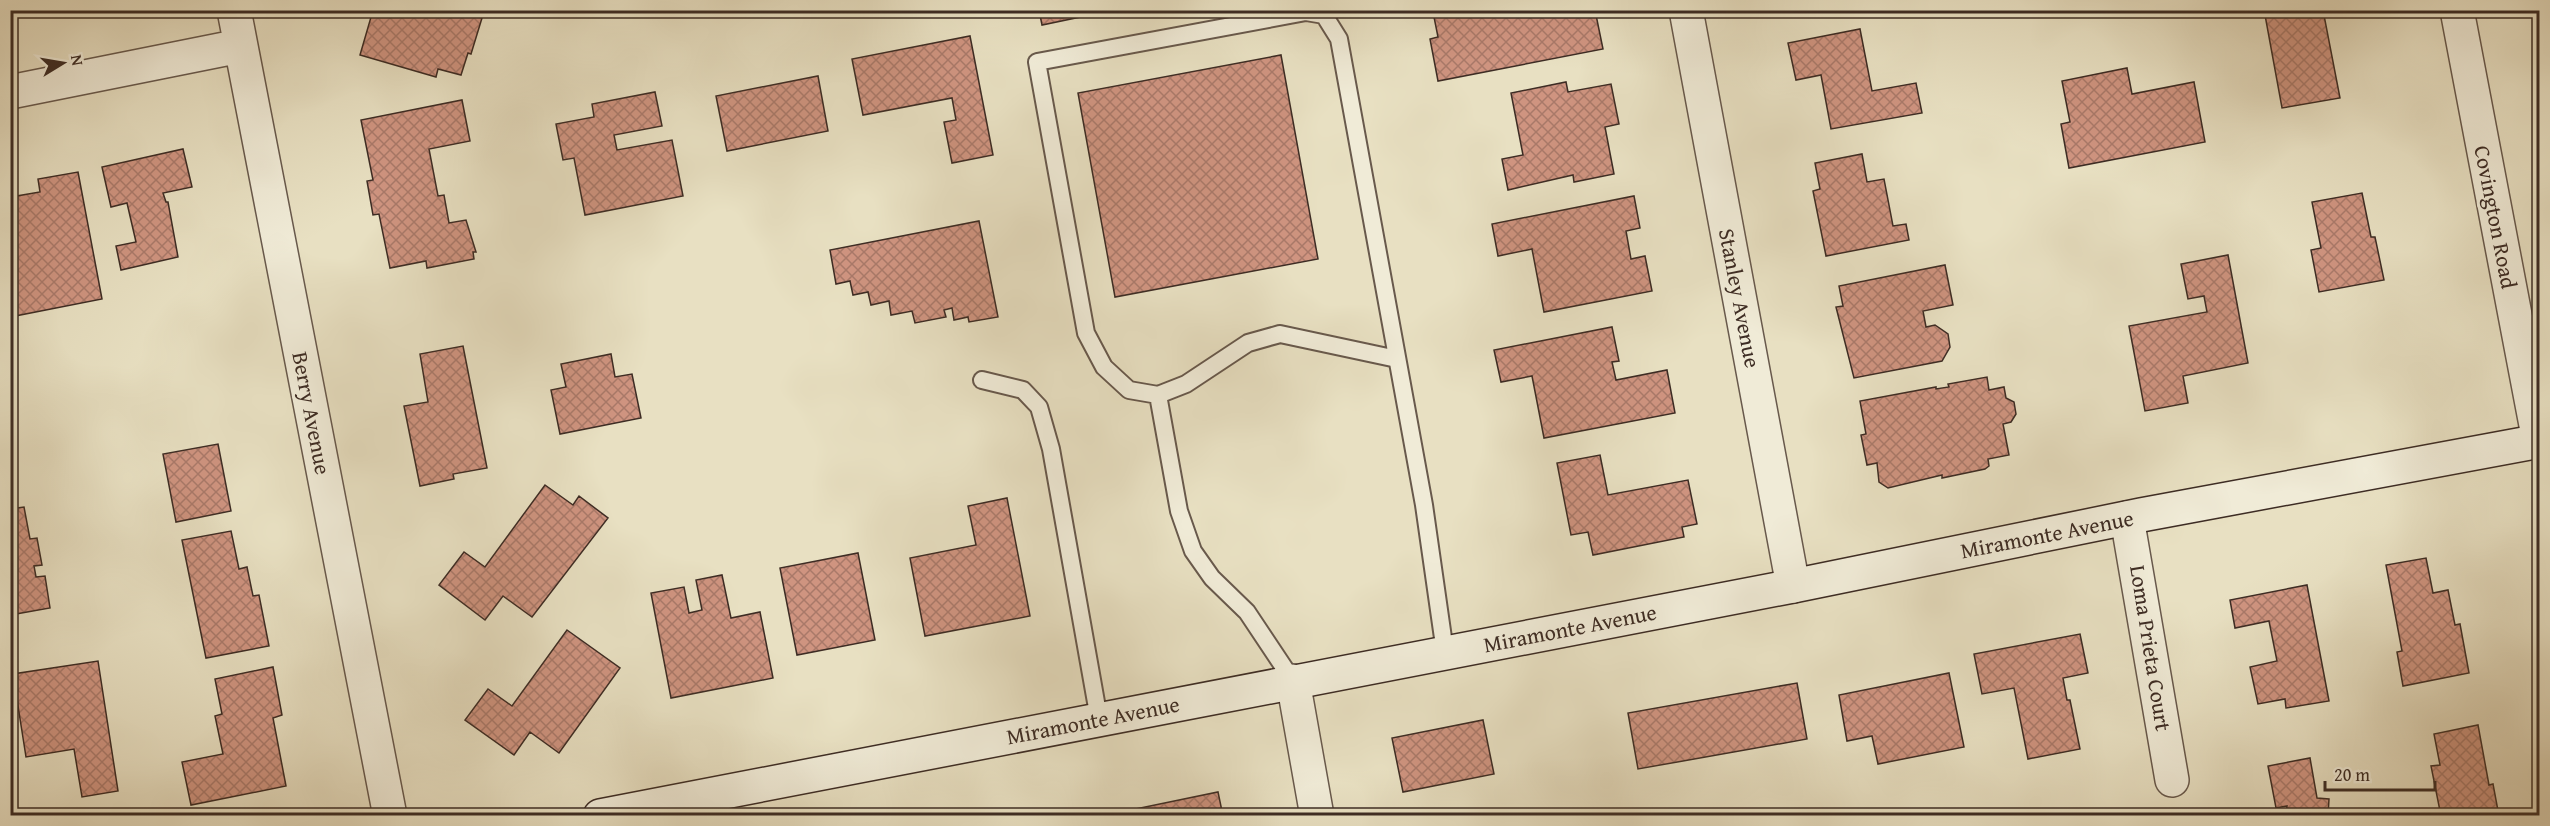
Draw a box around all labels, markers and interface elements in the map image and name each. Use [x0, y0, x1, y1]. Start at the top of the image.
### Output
north arrow [33, 33, 93, 93]
text: N [65, 53, 91, 68]
street label: Covington Road [2466, 143, 2526, 292]
street label: Stanley Avenue [1711, 226, 1769, 370]
street label: Berry Avenue [284, 349, 340, 477]
street label: Miramonte Avenue [1958, 502, 2136, 566]
street label: Loma Prieta Court [2122, 563, 2180, 733]
street label: Miramonte Avenue [1481, 596, 1659, 660]
street label: Miramonte Avenue [1004, 688, 1182, 752]
scale bar [2325, 754, 2434, 792]
text: 20 m [2334, 761, 2370, 788]

